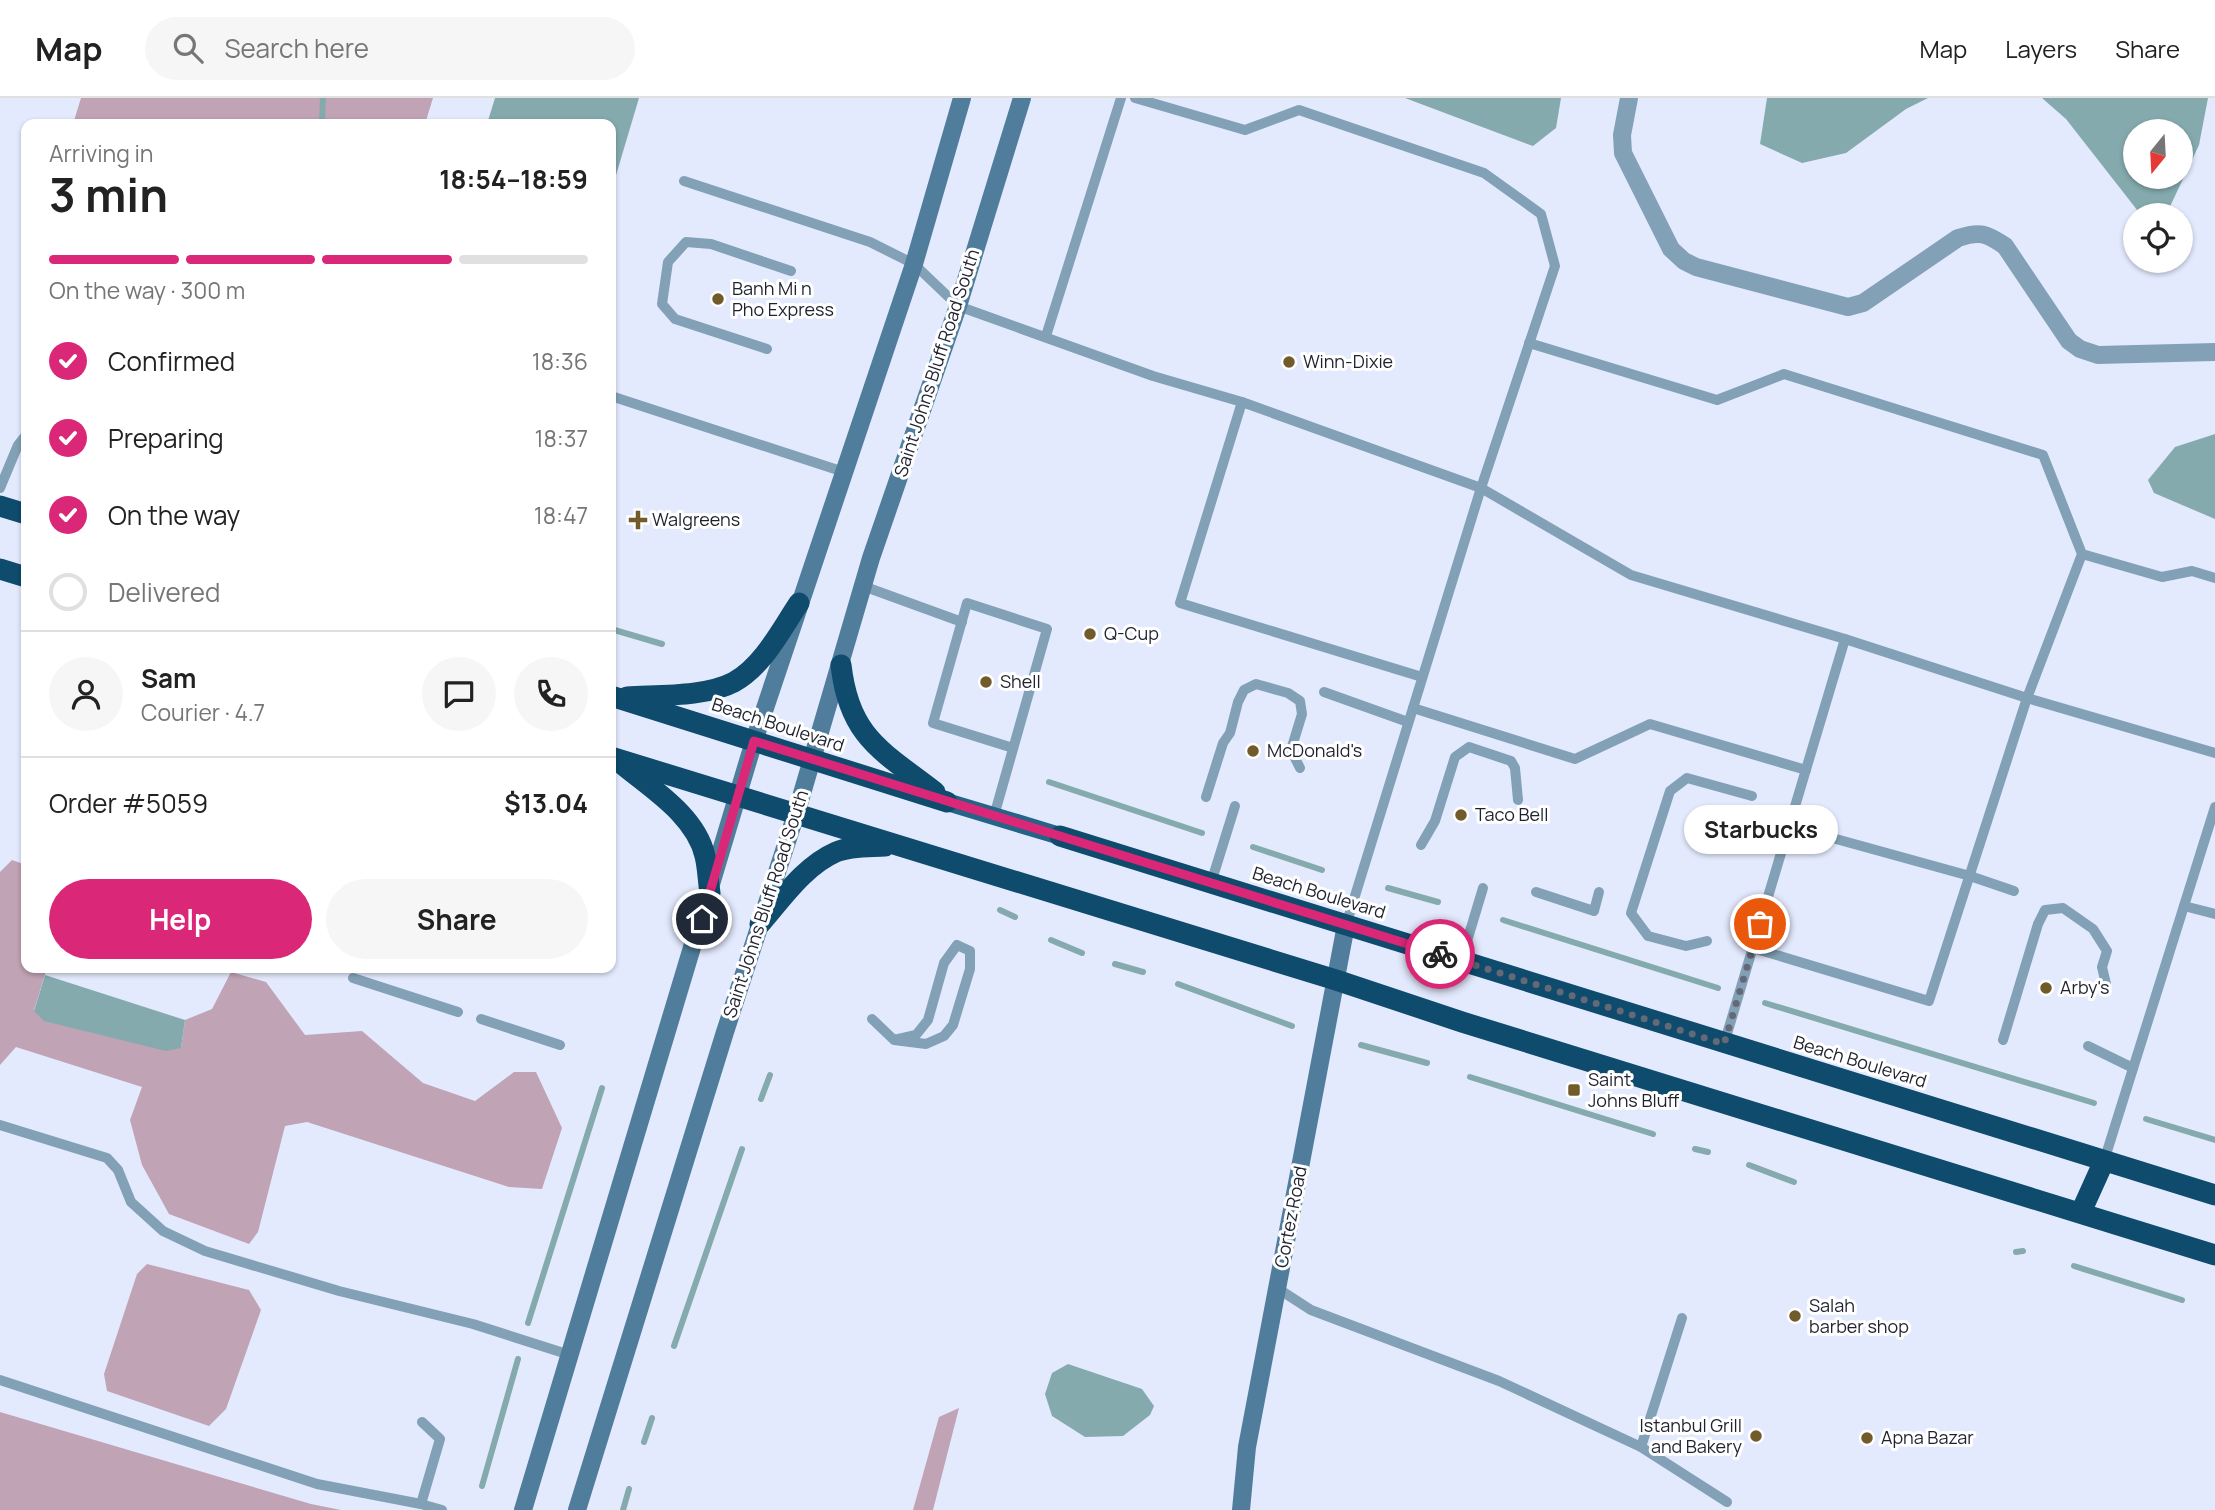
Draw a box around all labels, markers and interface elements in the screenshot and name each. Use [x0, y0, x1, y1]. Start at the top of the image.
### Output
search box [145, 17, 635, 80]
text: Map [35, 26, 103, 71]
icon: search [169, 29, 207, 67]
text: Search here [225, 30, 369, 66]
text: Map [1920, 32, 1967, 65]
text: Layers [2005, 32, 2077, 65]
text: Share [2115, 32, 2180, 65]
north arrow [2123, 119, 2193, 189]
map controls [2123, 119, 2193, 273]
text: Arriving in [49, 137, 154, 169]
text: 18:54–18:59 [439, 161, 588, 197]
text: 3 min [49, 163, 168, 226]
button: locate [2123, 203, 2193, 273]
street label: Saint Johns Bluff Road South [888, 246, 984, 480]
text: On the way · 300 m [49, 274, 245, 306]
place label: Banh Mi n Pho Express [732, 276, 834, 321]
marker: Banh Mi n Pho Express [710, 291, 726, 307]
icon: check [49, 342, 87, 380]
text: Confirmed [108, 343, 235, 379]
text: 18:36 [532, 345, 588, 377]
place label: Winn-Dixie [1303, 349, 1393, 373]
marker: Winn-Dixie [1281, 354, 1297, 370]
icon: check [49, 419, 87, 457]
text: Preparing [108, 420, 224, 456]
text: 18:37 [535, 422, 588, 454]
icon: check [49, 496, 87, 534]
text: On the way [108, 497, 240, 533]
text: 18:47 [534, 499, 588, 531]
place label: Walgreens [652, 507, 740, 531]
marker: Walgreens [630, 512, 646, 528]
text: Delivered [108, 574, 220, 610]
place label: Q-Cup [1104, 621, 1159, 645]
marker: Q-Cup [1082, 626, 1098, 642]
button: person [49, 657, 123, 731]
button: chat [422, 657, 496, 731]
button: phone [514, 657, 588, 731]
text: Sam [141, 660, 196, 696]
place label: Shell [1000, 669, 1041, 693]
marker: Shell [978, 674, 994, 690]
street label: Beach Boulevard [709, 691, 848, 757]
text: Courier · 4.7 [141, 696, 265, 728]
place label: McDonald's [1267, 738, 1362, 762]
marker: McDonald's [1245, 743, 1261, 759]
text: Order #5059 [49, 785, 208, 821]
text: $13.04 [504, 785, 588, 821]
street label: Saint Johns Bluff Road South [717, 787, 813, 1021]
place label: Taco Bell [1475, 802, 1548, 826]
callout: Starbucks [1683, 805, 1837, 854]
marker: Taco Bell [1453, 807, 1469, 823]
text: Starbucks [1704, 813, 1818, 845]
street label: Beach Boulevard [1250, 860, 1389, 924]
button: Help [49, 879, 312, 959]
button: Share [326, 879, 588, 959]
pin [672, 889, 732, 949]
pin [1730, 894, 1790, 954]
icon: home [683, 900, 721, 938]
icon: bag [1741, 905, 1779, 943]
courier [1405, 919, 1475, 989]
icon: bike [1421, 935, 1459, 973]
place label: Arby's [2060, 975, 2109, 999]
marker: Arby's [2038, 980, 2054, 996]
street label: Beach Boulevard [1791, 1029, 1930, 1093]
place label: Saint Johns Bluff [1588, 1067, 1679, 1112]
marker: Saint Johns Bluff [1566, 1082, 1582, 1098]
street label: Cortez Road [1268, 1164, 1312, 1270]
place label: Salah barber shop [1809, 1293, 1909, 1338]
marker: Salah barber shop [1787, 1308, 1803, 1324]
place label: Istanbul Grill and Bakery [1640, 1413, 1742, 1458]
place label: Apna Bazar [1881, 1425, 1974, 1449]
marker: Istanbul Grill and Bakery [1748, 1428, 1764, 1444]
marker: Apna Bazar [1859, 1430, 1875, 1446]

